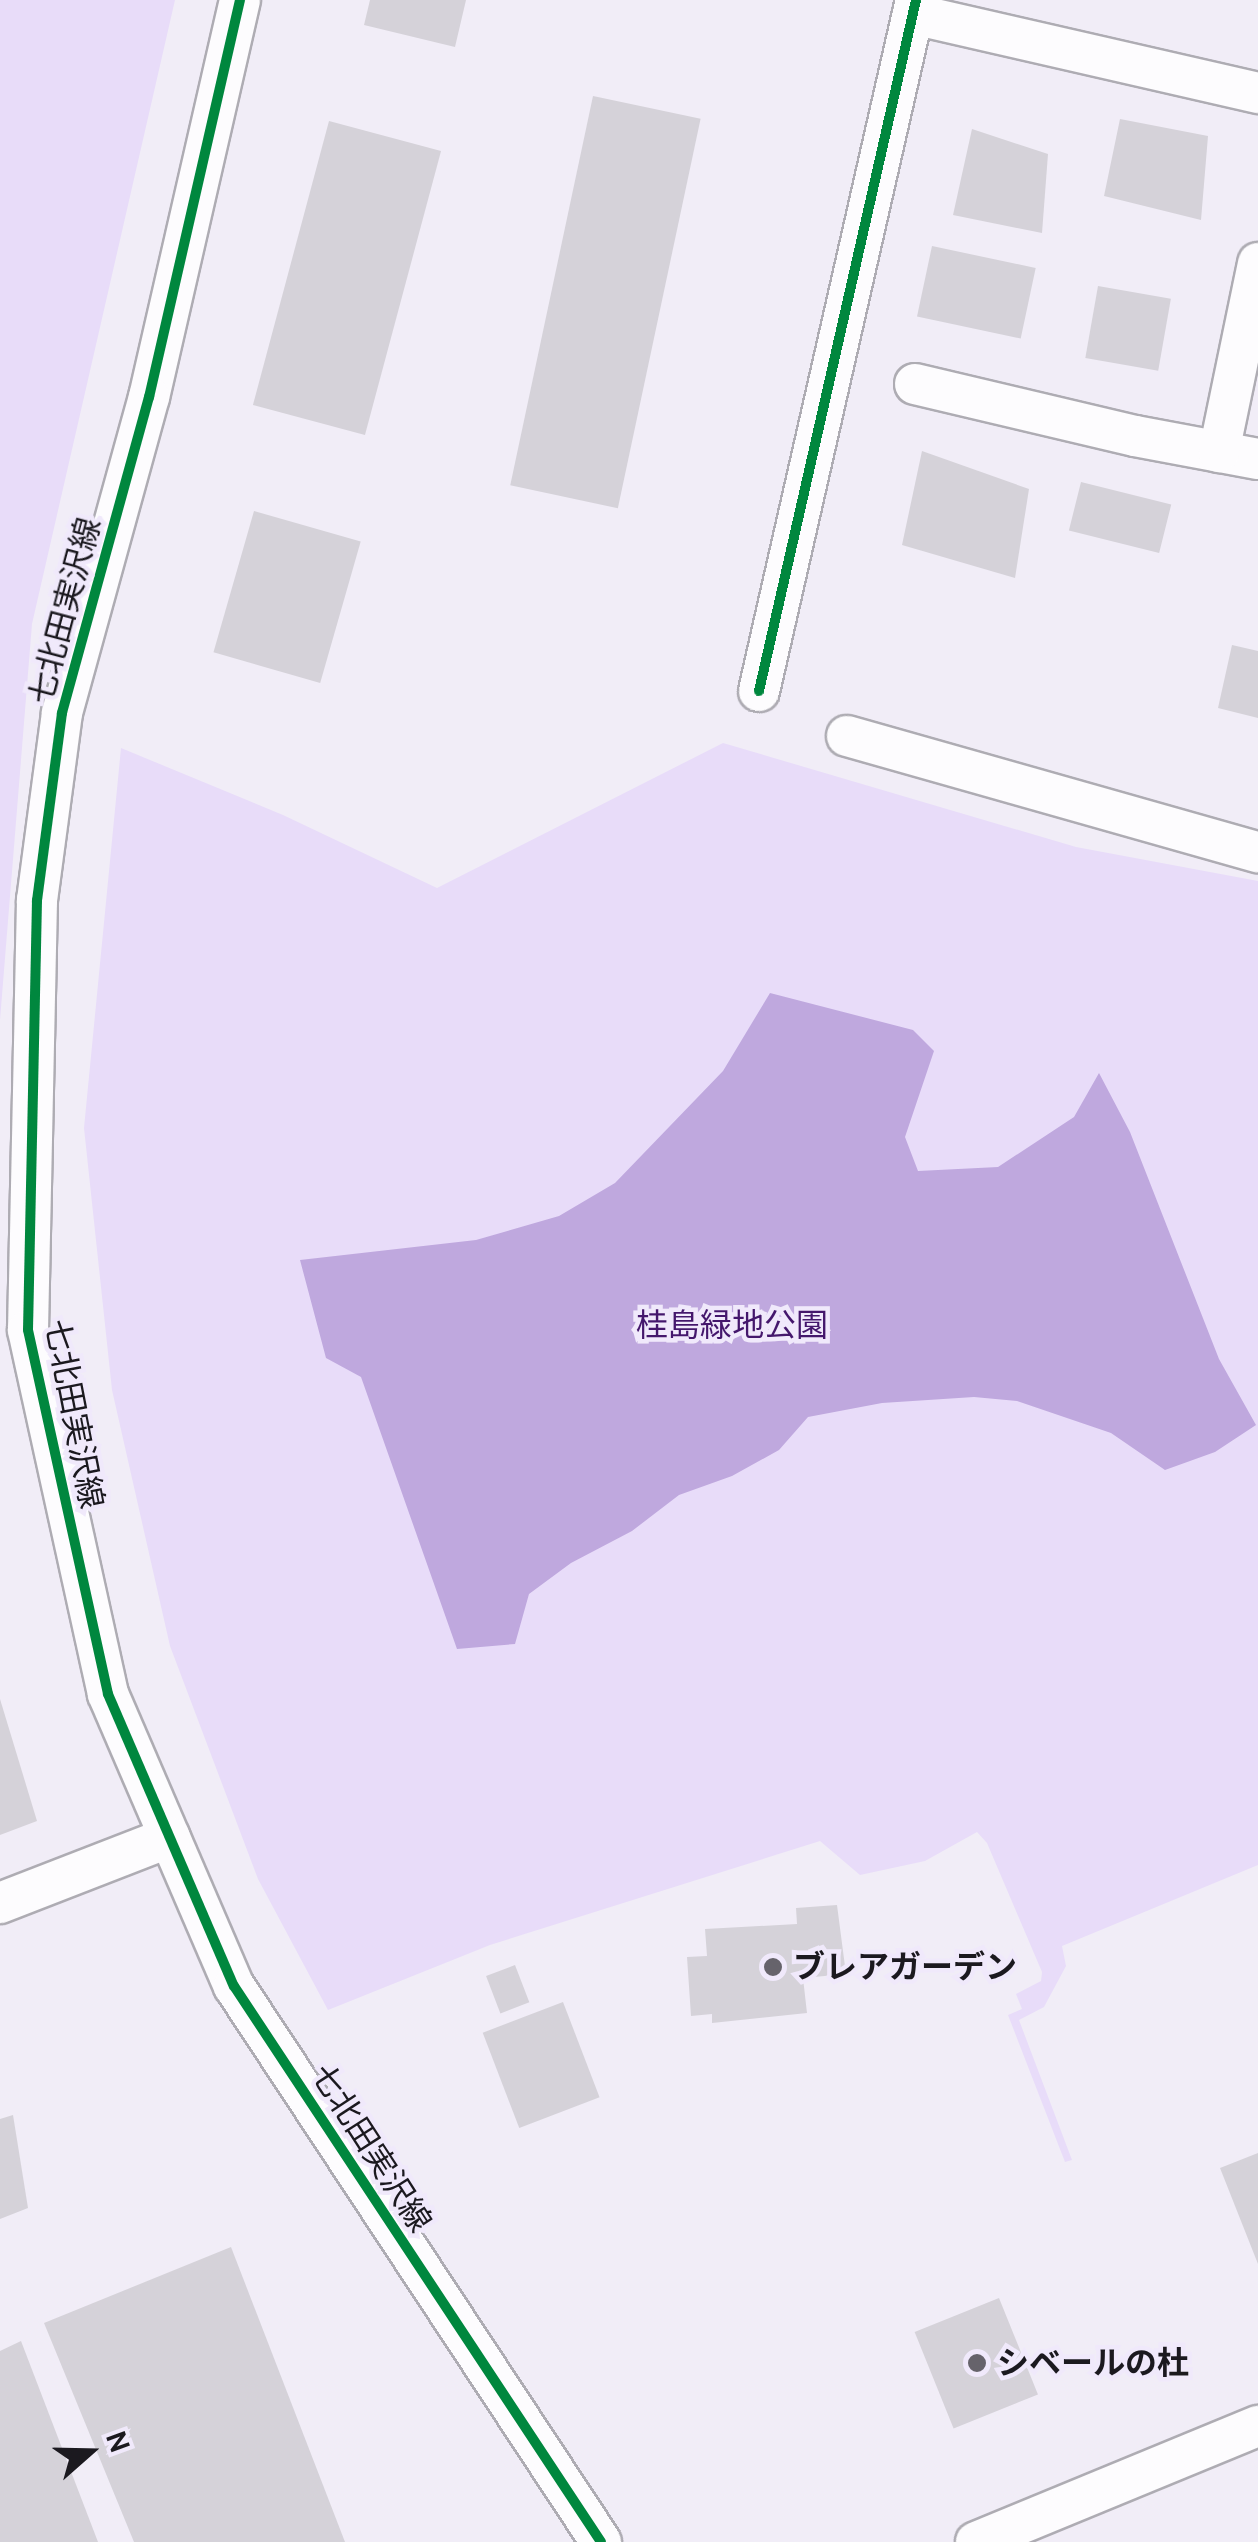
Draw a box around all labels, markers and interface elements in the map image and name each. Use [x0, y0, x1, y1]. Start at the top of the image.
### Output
street label: 七北田実沢線 [22, 513, 108, 709]
park label: 桂島緑地公園 [636, 1306, 828, 1344]
street label: 七北田実沢線 [37, 1316, 111, 1512]
place label: ブレアガーデン [793, 1948, 1017, 1986]
marker: ブレアガーデン [762, 1956, 784, 1978]
street label: 七北田実沢線 [303, 2057, 439, 2239]
place label: シベールの杜 [997, 2344, 1189, 2382]
marker: シベールの杜 [966, 2352, 988, 2374]
north arrow [40, 2402, 140, 2502]
text: N [99, 2427, 138, 2457]

